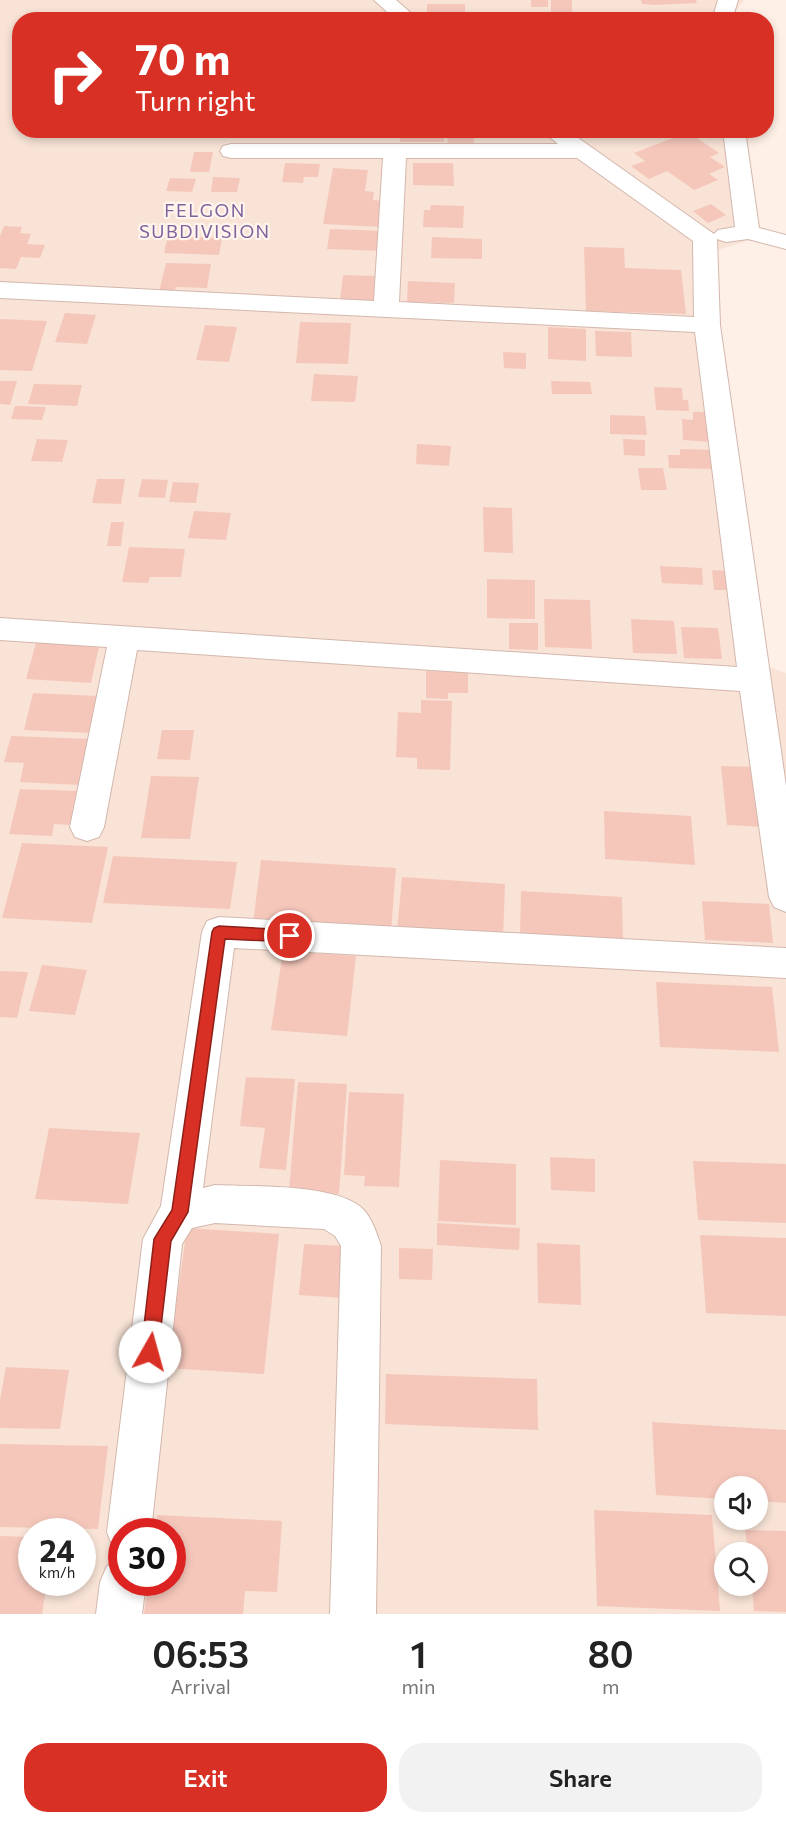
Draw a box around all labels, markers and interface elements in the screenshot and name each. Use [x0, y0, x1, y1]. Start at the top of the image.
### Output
text: 70 m [135, 32, 230, 84]
icon: right [36, 36, 114, 114]
text: Turn right [135, 84, 255, 117]
district label: FELGON SUBDIVISION [139, 199, 271, 242]
pin [264, 910, 315, 961]
icon: arrive [273, 919, 306, 952]
position arrow [118, 1320, 182, 1384]
map controls [714, 1476, 768, 1596]
button: sound [714, 1476, 768, 1530]
speed limit sign: 30 [108, 1518, 186, 1596]
text: 24 [39, 1531, 75, 1568]
button: search [714, 1542, 768, 1596]
text: km/h [39, 1563, 75, 1581]
text: 06:53 [152, 1631, 249, 1675]
text: 1 [410, 1631, 426, 1675]
text: 80 [588, 1631, 634, 1675]
text: Arrival [170, 1674, 231, 1698]
text: min [401, 1674, 435, 1698]
text: m [602, 1674, 619, 1698]
button: Exit [24, 1743, 387, 1812]
button: Share [399, 1743, 762, 1812]

